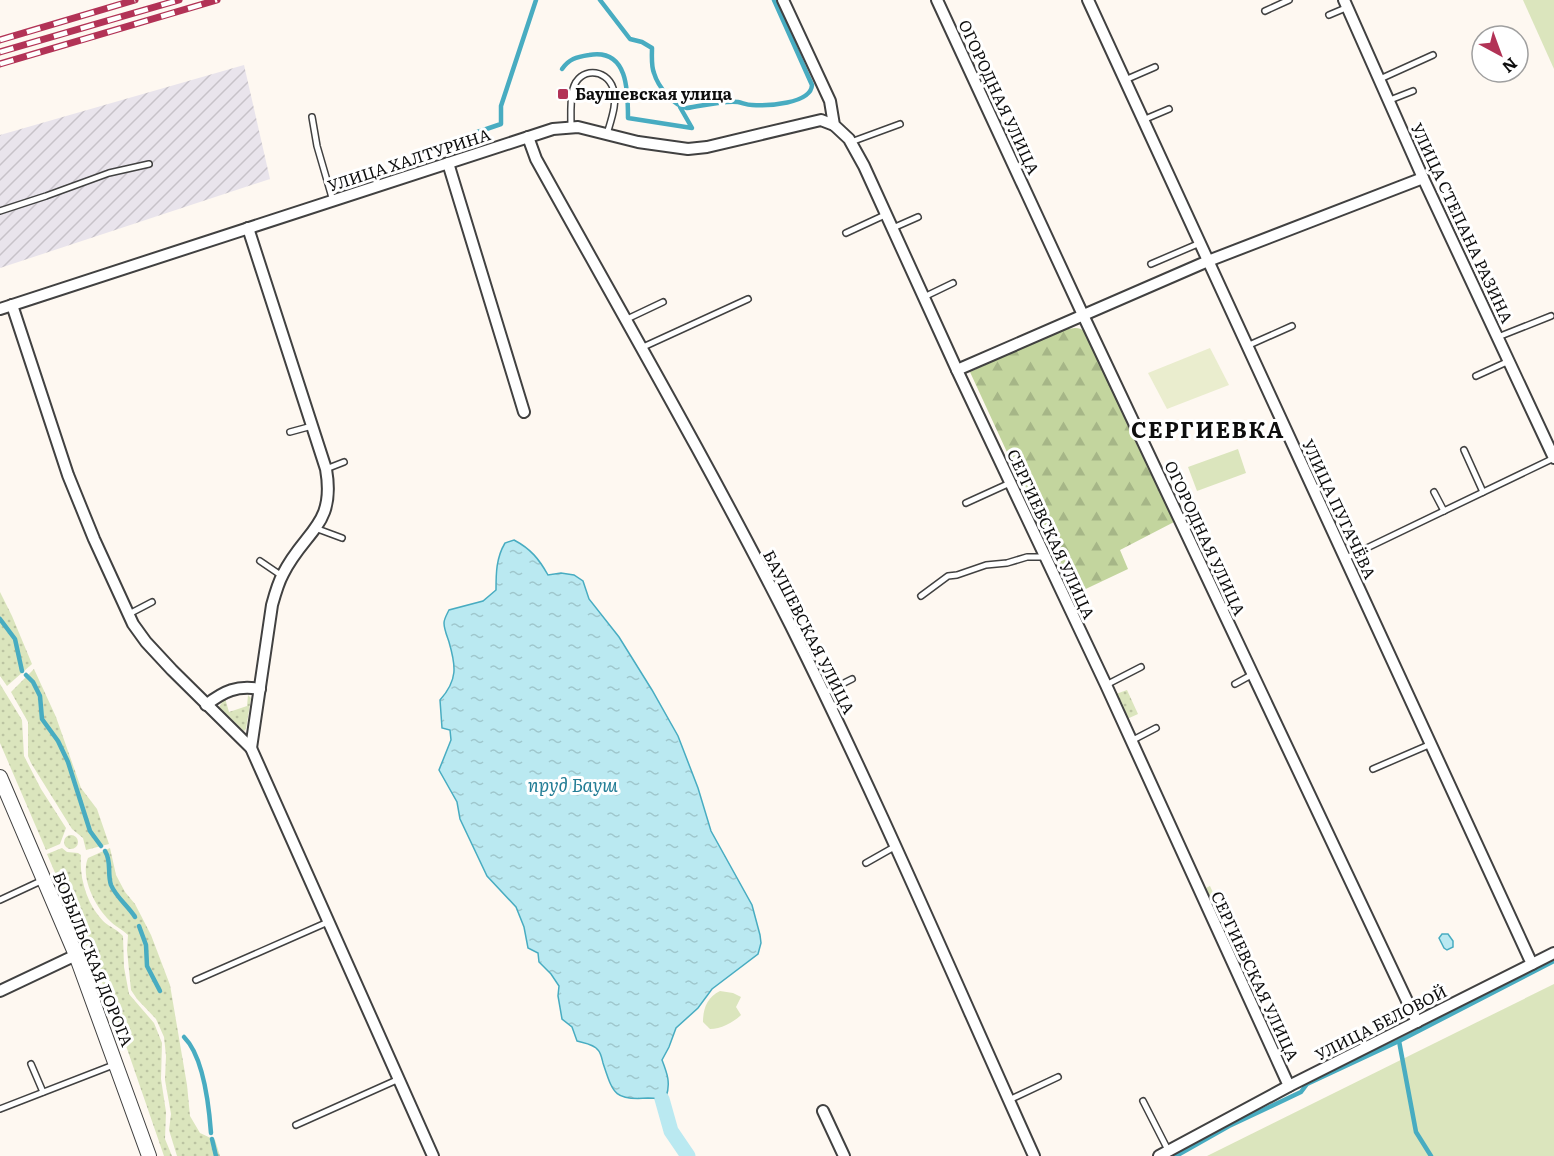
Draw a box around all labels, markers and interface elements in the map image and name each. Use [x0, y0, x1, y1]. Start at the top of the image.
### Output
street label: ОГОРОДНАЯ УЛИЦА [953, 15, 1046, 178]
north arrow [1470, 24, 1530, 84]
text: N [1498, 53, 1523, 80]
place label: Баушевская улица [575, 81, 733, 105]
marker: Баушевская улица [556, 87, 570, 101]
street label: УЛИЦА СТЕПАНА РАЗИНА [1406, 118, 1520, 327]
street label: УЛИЦА ХАЛТУРИНА [324, 121, 494, 197]
district label: СЕРГИЕВКА [1131, 412, 1285, 445]
street label: УЛИЦА ПУГАЧЁВА [1297, 435, 1383, 583]
street label: СЕРГИЕВСКАЯ УЛИЦА [1002, 445, 1102, 623]
street label: ОГОРОДНАЯ УЛИЦА [1159, 456, 1252, 619]
street label: БАУШЕВСКАЯ УЛИЦА [758, 545, 862, 718]
water label: пруд Бауш [528, 771, 618, 798]
street label: БОБЫЛЬСКАЯ ДОРОГА [48, 868, 140, 1050]
street label: СЕРГИЕВСКАЯ УЛИЦА [1206, 887, 1306, 1065]
street label: УЛИЦА БЕЛОВОЙ [1310, 978, 1451, 1066]

